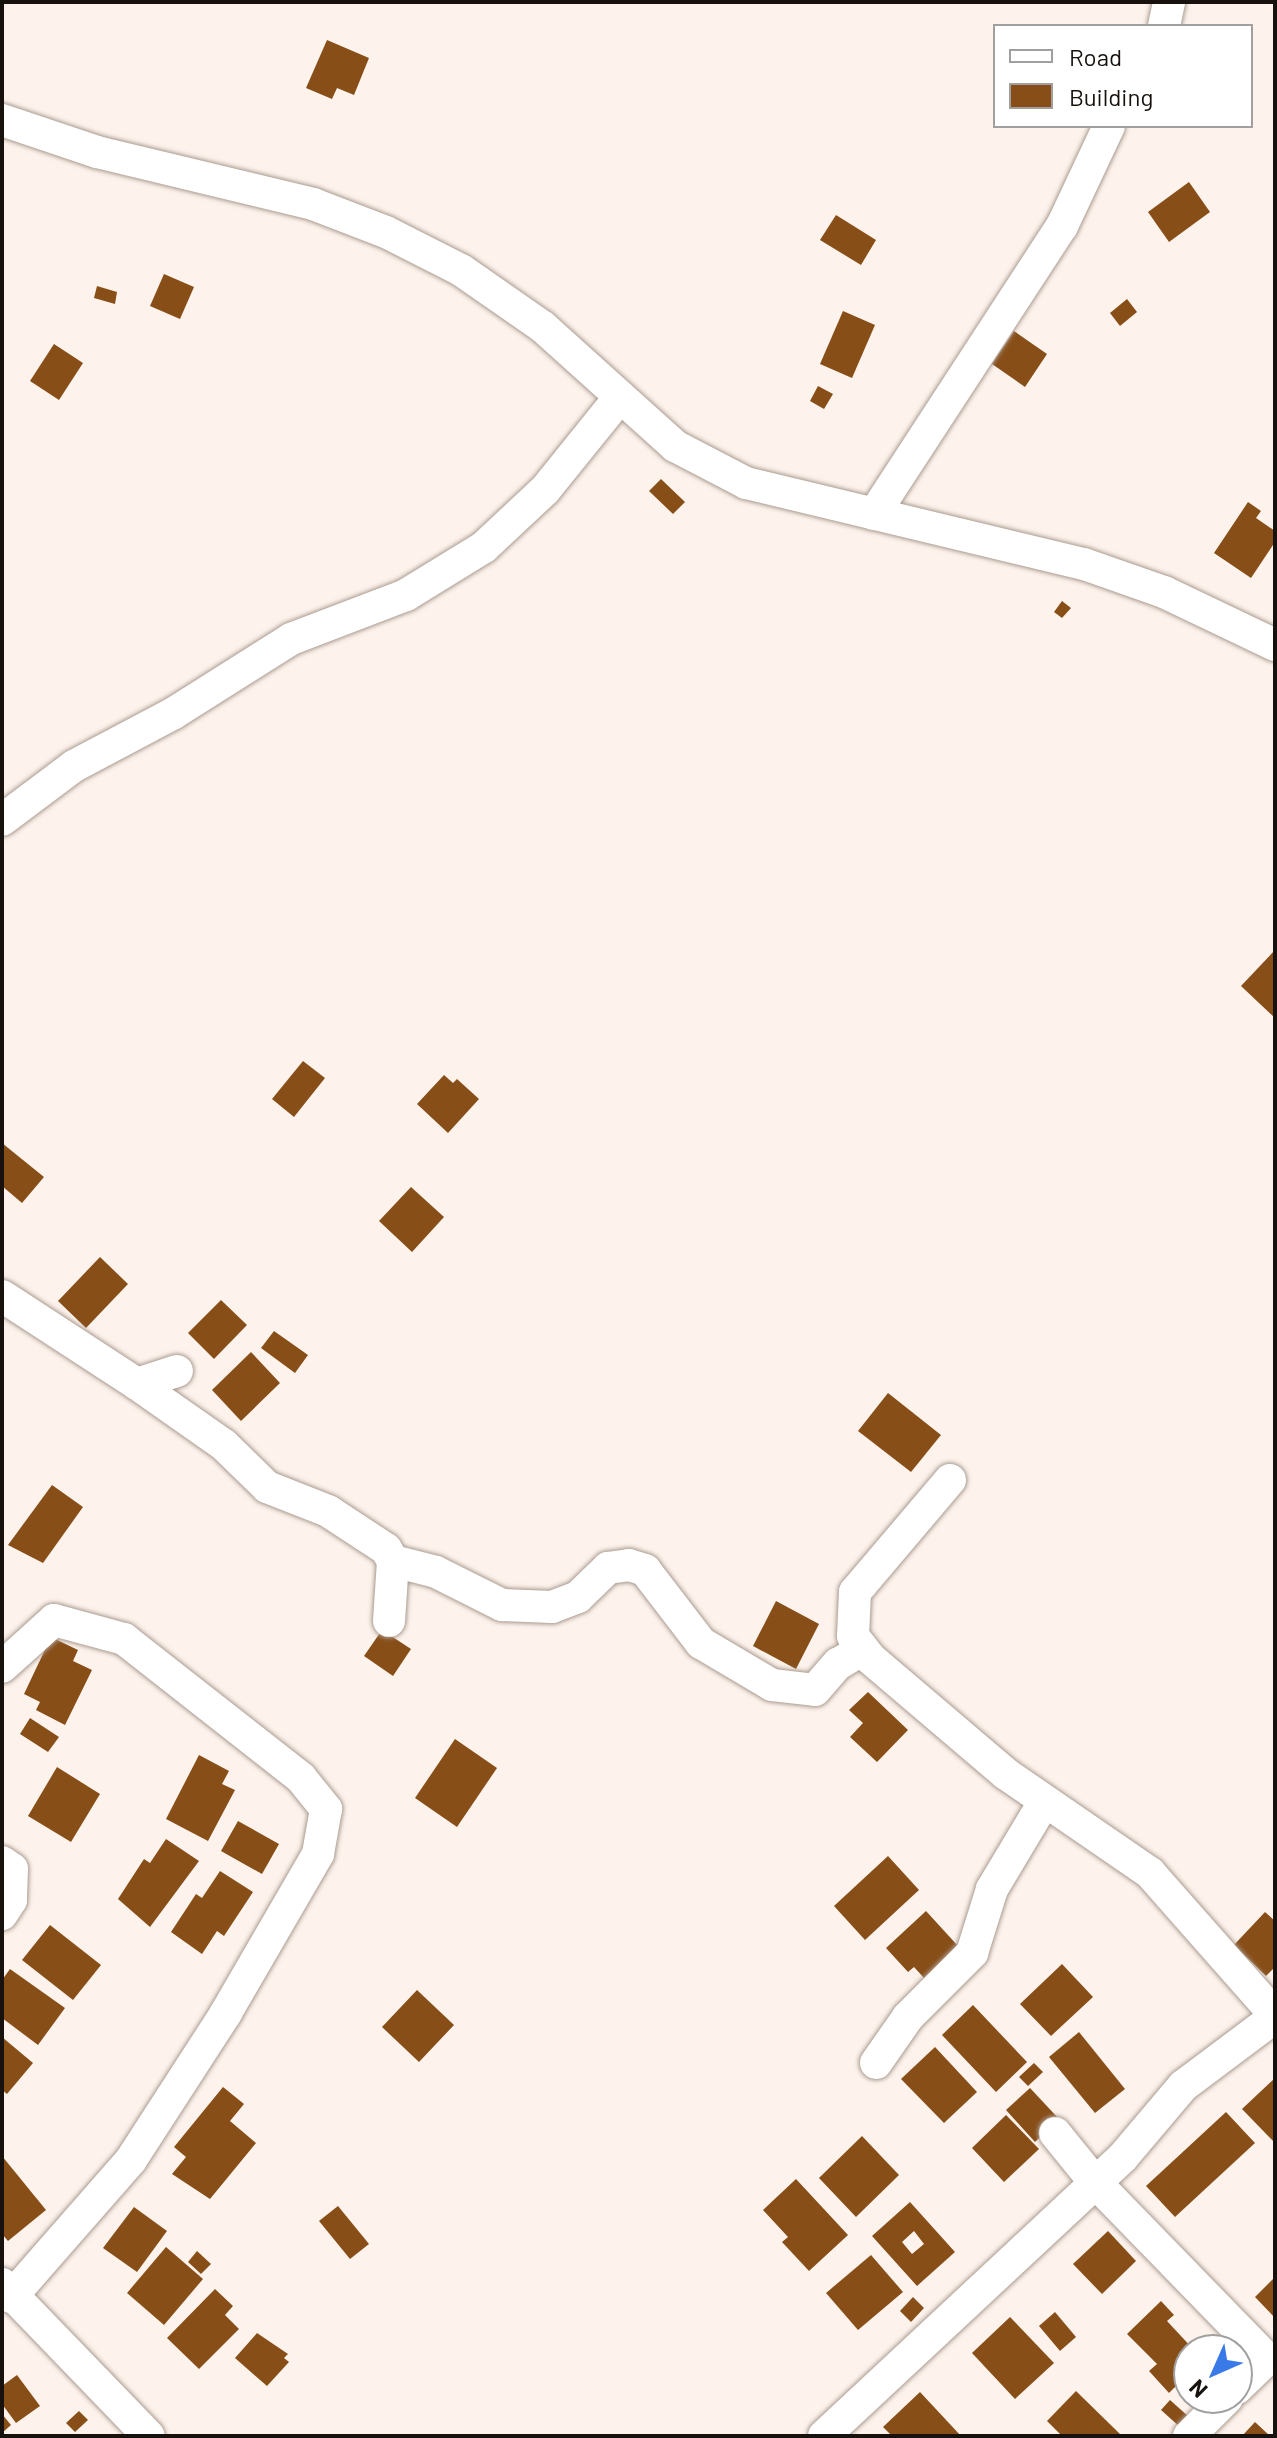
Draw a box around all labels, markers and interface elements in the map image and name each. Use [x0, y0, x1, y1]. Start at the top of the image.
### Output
legend [993, 24, 1253, 128]
text: Road [1069, 42, 1122, 71]
text: Building [1069, 82, 1153, 111]
north arrow [1173, 2334, 1253, 2414]
text: N [1183, 2375, 1212, 2404]

